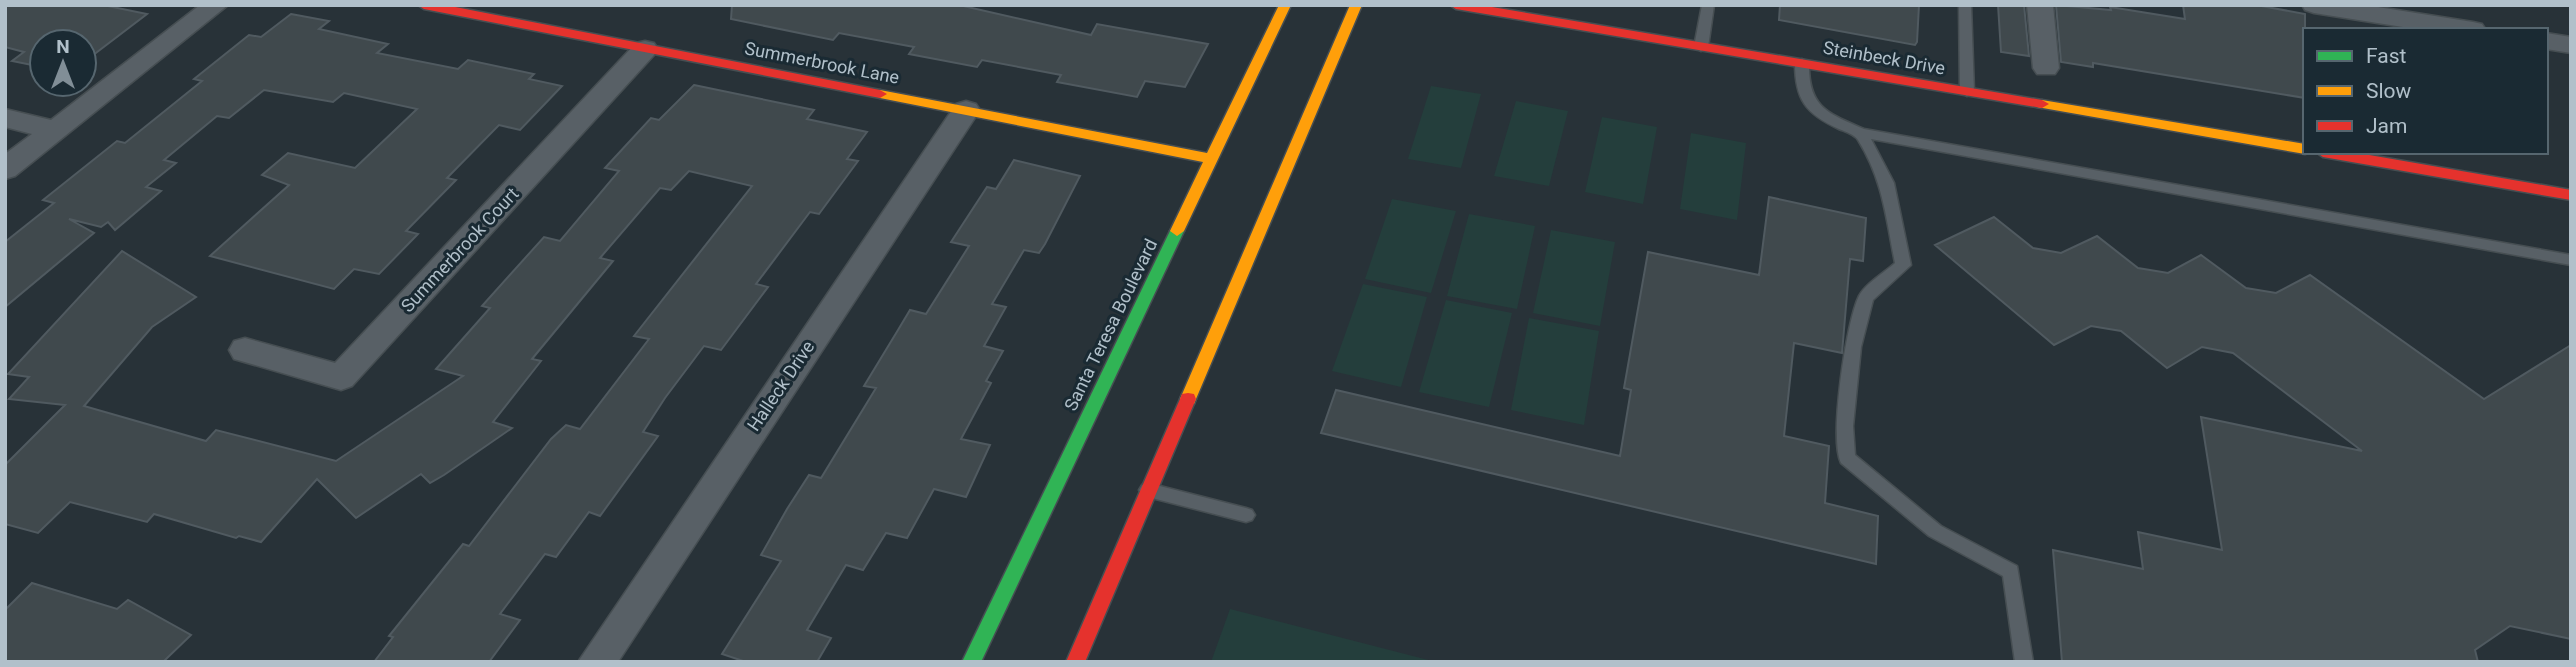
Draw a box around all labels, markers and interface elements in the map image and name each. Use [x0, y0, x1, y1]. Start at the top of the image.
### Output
north arrow [28, 28, 98, 98]
legend [2303, 28, 2548, 154]
text: N [56, 35, 70, 58]
street label: Steinbeck Drive [1821, 36, 1947, 79]
street label: Summerbrook Lane [743, 37, 901, 88]
text: Fast [2366, 44, 2407, 68]
text: Slow [2366, 79, 2412, 103]
text: Jam [2366, 114, 2407, 138]
street label: Summerbrook Court [397, 183, 523, 316]
street label: Santa Teresa Boulevard [1060, 236, 1161, 414]
street label: Halleck Drive [743, 337, 818, 435]

